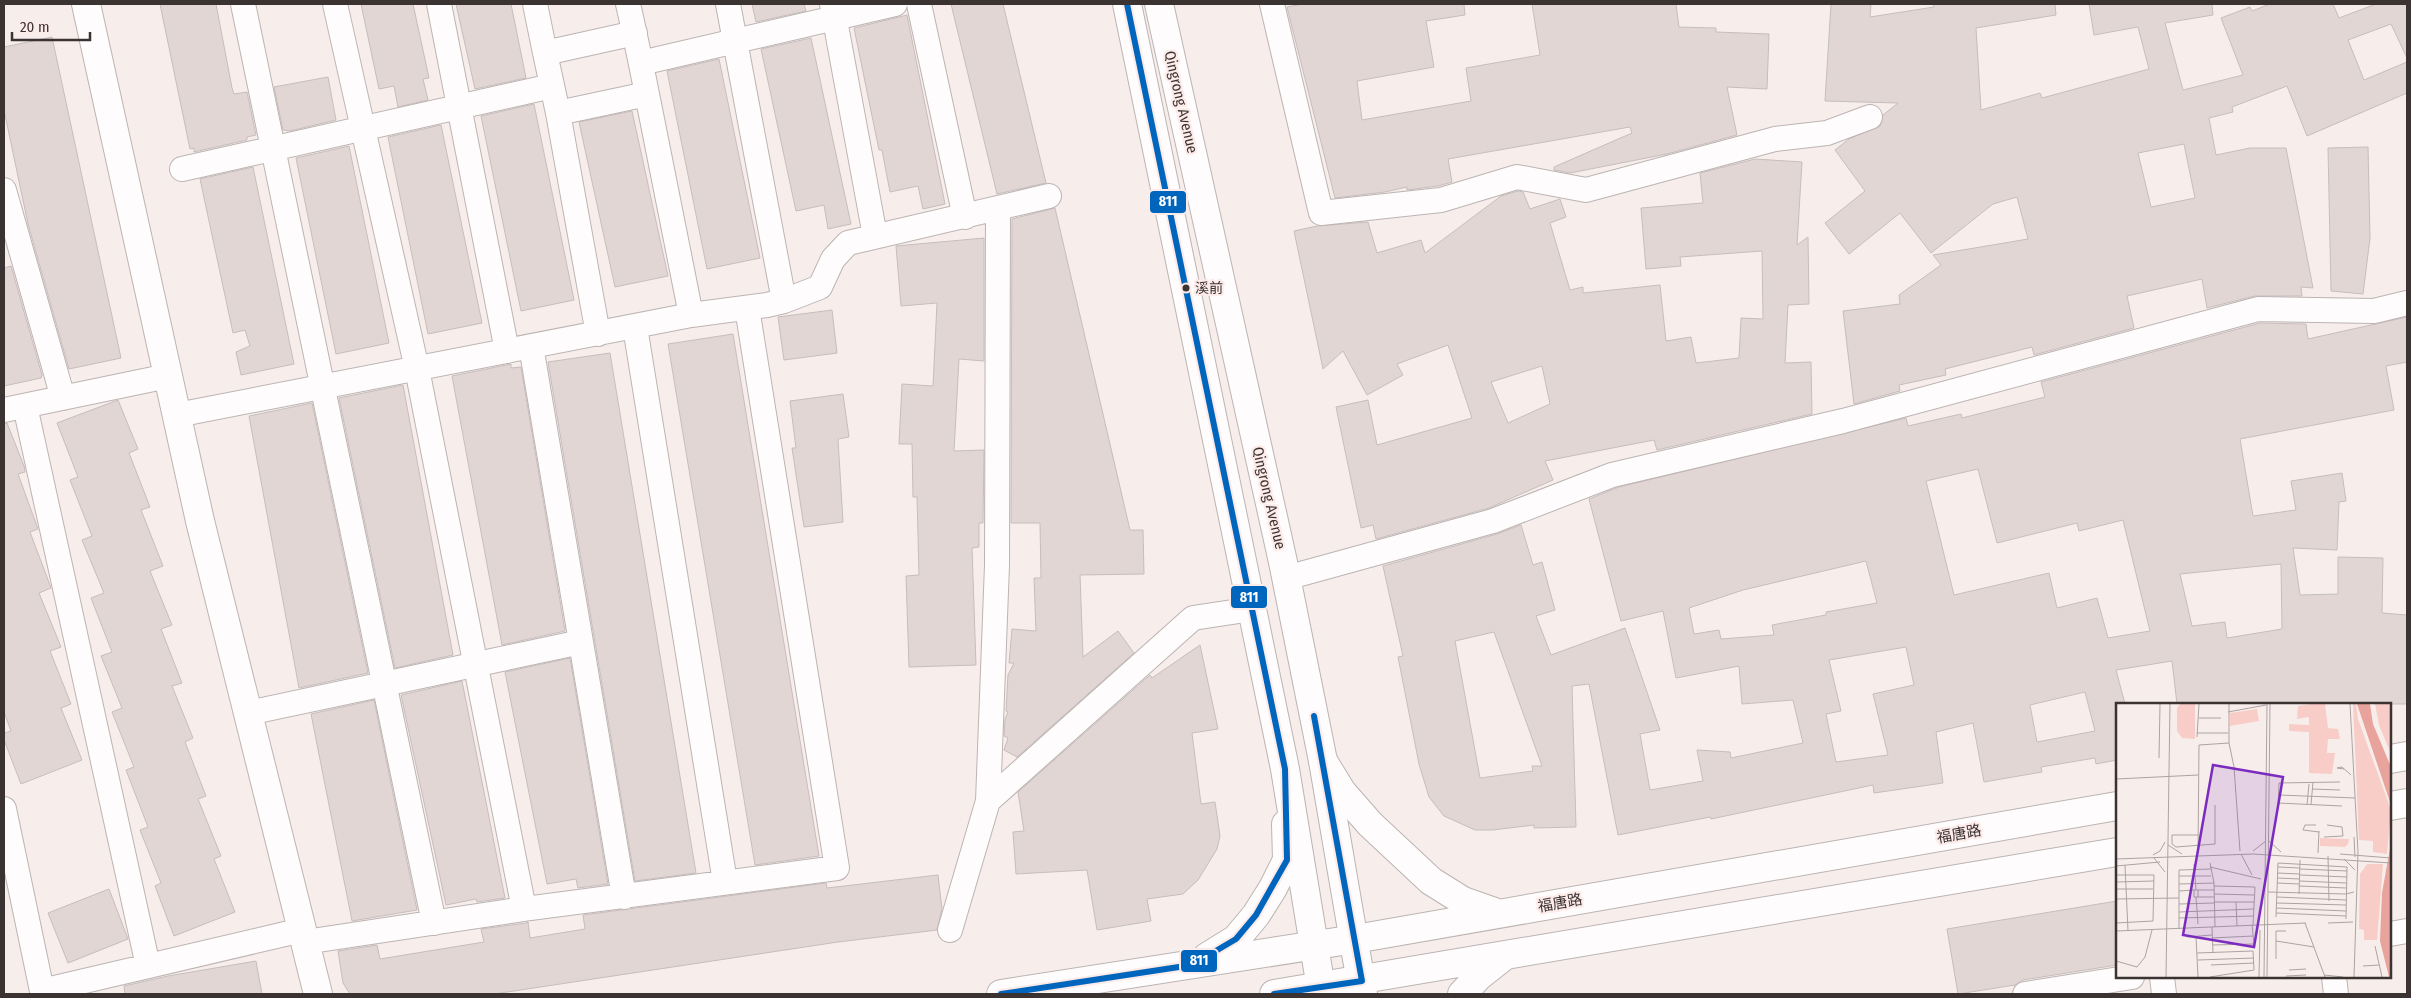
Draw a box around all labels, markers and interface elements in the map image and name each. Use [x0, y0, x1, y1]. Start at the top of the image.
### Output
scale bar [12, 10, 90, 42]
text: 20 m [20, 18, 50, 36]
street label: Qingrong Avenue [1160, 49, 1202, 155]
line badge: 811 [1149, 190, 1187, 214]
text: 811 [1159, 193, 1177, 210]
place label: 溪前 [1195, 280, 1223, 297]
marker: 溪前 [1181, 283, 1191, 293]
street label: Qingrong Avenue [1248, 445, 1290, 551]
line badge: 811 [1230, 585, 1268, 609]
text: 811 [1240, 589, 1258, 606]
inset map [2116, 703, 2391, 978]
street label: 福唐路 [1935, 821, 1983, 847]
street label: 福唐路 [1536, 890, 1584, 916]
line badge: 811 [1180, 949, 1218, 973]
text: 811 [1190, 952, 1208, 969]

